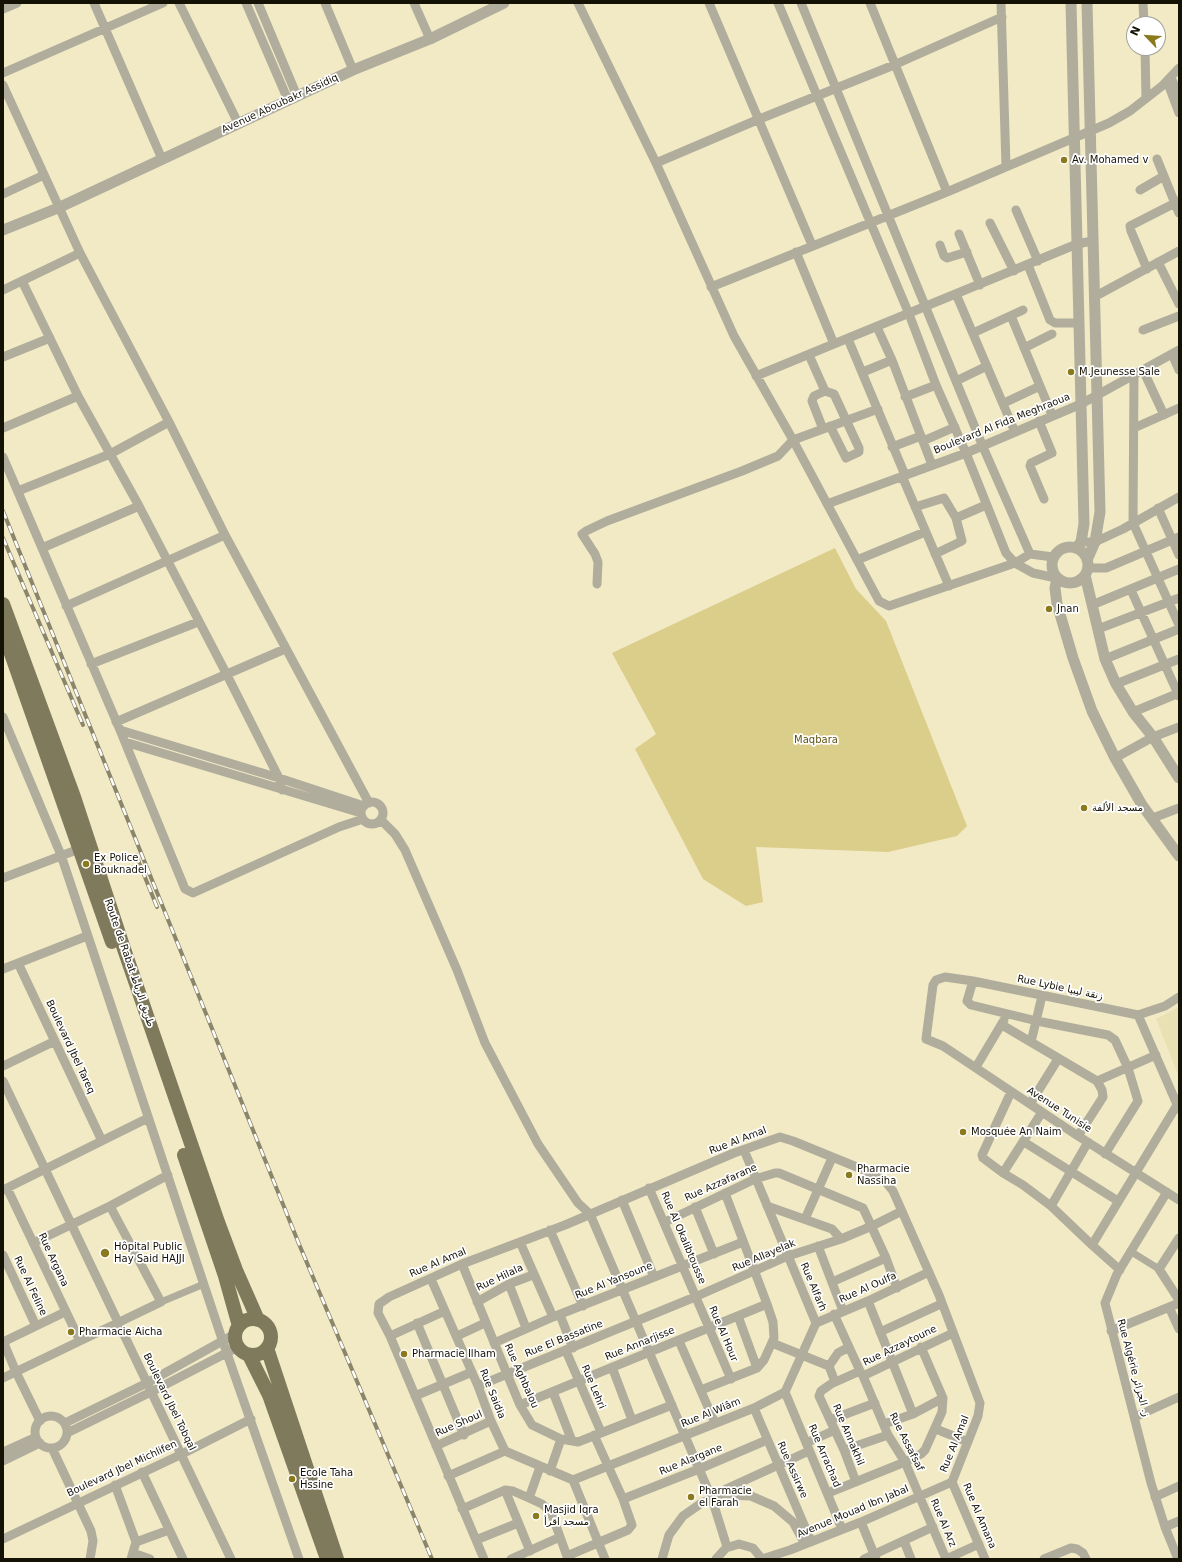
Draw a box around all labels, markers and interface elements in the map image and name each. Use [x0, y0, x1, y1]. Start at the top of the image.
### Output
north arrow [1126, 16, 1166, 56]
text: N [1128, 24, 1143, 38]
street label: Avenue Aboubakr Assidiq [220, 72, 340, 136]
place label: Av. Mohamed v [1072, 154, 1148, 166]
marker: Av. Mohamed v [1059, 155, 1069, 165]
place label: M.Jeunesse Sale [1079, 366, 1160, 378]
marker: M.Jeunesse Sale [1066, 367, 1076, 377]
street label: Boulevard Al Fida Meghraoua [932, 391, 1072, 457]
place label: Jnan [1057, 603, 1079, 615]
marker: Jnan [1044, 604, 1054, 614]
park label: Maqbara [794, 734, 838, 746]
place label: مسجد الألفة [1092, 802, 1143, 814]
marker: مسجد الألفة [1079, 803, 1089, 813]
place label: Ex Police Bouknadel [94, 852, 147, 876]
marker: Ex Police Bouknadel [81, 859, 91, 869]
street label: Route de Rabat طريق الرباط [101, 897, 157, 1029]
street label: Rue Lybie زنقة ليبيا [1016, 973, 1104, 1003]
street label: Boulevard Jbel Tareq [43, 998, 97, 1096]
street label: Avenue Tunisie [1024, 1085, 1094, 1135]
street label: Rue Al Amal [708, 1125, 768, 1157]
place label: Mosquée An Naim [971, 1126, 1062, 1138]
marker: Mosquée An Naim [958, 1127, 968, 1137]
street label: Rue Azzafarane [683, 1162, 759, 1204]
place label: Pharmacie Nassiha [857, 1163, 910, 1186]
marker: Pharmacie Nassiha [844, 1170, 854, 1180]
street label: Rue Al Okalibtousse [658, 1190, 708, 1286]
street label: Rue Argana [35, 1231, 71, 1289]
street label: Rue Allayelak [731, 1237, 797, 1275]
place label: Hôpital Public Hay Said HAJJI [114, 1241, 185, 1264]
street label: Rue Al Amal [408, 1246, 468, 1280]
marker: Hôpital Public Hay Said HAJJI [99, 1247, 111, 1259]
street label: Rue Al Feline [11, 1254, 49, 1318]
street label: Rue Al Yansoune [574, 1260, 654, 1302]
street label: Rue Alfarh [797, 1261, 829, 1313]
street label: Rue Hilala [475, 1262, 525, 1294]
street label: Rue Al Oulfa [837, 1270, 899, 1306]
street label: Rue Al Hour [706, 1304, 740, 1364]
street label: Rue El Bassatine [523, 1318, 605, 1360]
street label: Rue Algérie ز. الجزائر [1114, 1318, 1152, 1418]
street label: Rue Azzaytoune [861, 1323, 939, 1369]
street label: Rue Annarjisse [603, 1325, 677, 1363]
place label: Pharmacie Aicha [79, 1326, 162, 1338]
marker: Pharmacie Aicha [66, 1327, 76, 1337]
street label: Rue Aghbalou [501, 1342, 541, 1410]
place label: Pharmacie Ilham [412, 1348, 496, 1360]
marker: Pharmacie Ilham [399, 1349, 409, 1359]
street label: Boulevard Jbel Tobqal [140, 1351, 198, 1453]
street label: Rue Lehri [578, 1363, 608, 1411]
street label: Rue Saidia [477, 1367, 507, 1421]
street label: Rue Al Wiâm [679, 1396, 743, 1430]
street label: Rue Annakhil [830, 1403, 866, 1467]
street label: Rue Shoul [434, 1408, 484, 1440]
street label: Rue Assafsaf [886, 1411, 926, 1473]
street label: Rue Al Amal [938, 1414, 972, 1474]
street label: Rue Arrachad [805, 1423, 843, 1489]
street label: Boulevard Jbel Michlifen [65, 1438, 179, 1500]
street label: Rue Assirwe [774, 1440, 810, 1500]
street label: Rue Alargane [658, 1442, 724, 1478]
place label: Ecole Taha Hssine [300, 1467, 353, 1490]
marker: Ecole Taha Hssine [287, 1474, 297, 1484]
street label: Rue Al Amana [960, 1481, 998, 1551]
street label: Avenue Mouad Ibn Jabal [795, 1483, 911, 1541]
place label: Pharmacie el Farah [699, 1485, 752, 1508]
marker: Pharmacie el Farah [686, 1492, 696, 1502]
street label: Rue Al Arz [927, 1497, 959, 1549]
place label: Masjid Iqra مسجد اقرأ [544, 1504, 599, 1528]
marker: Masjid Iqra مسجد اقرأ [531, 1511, 541, 1521]

